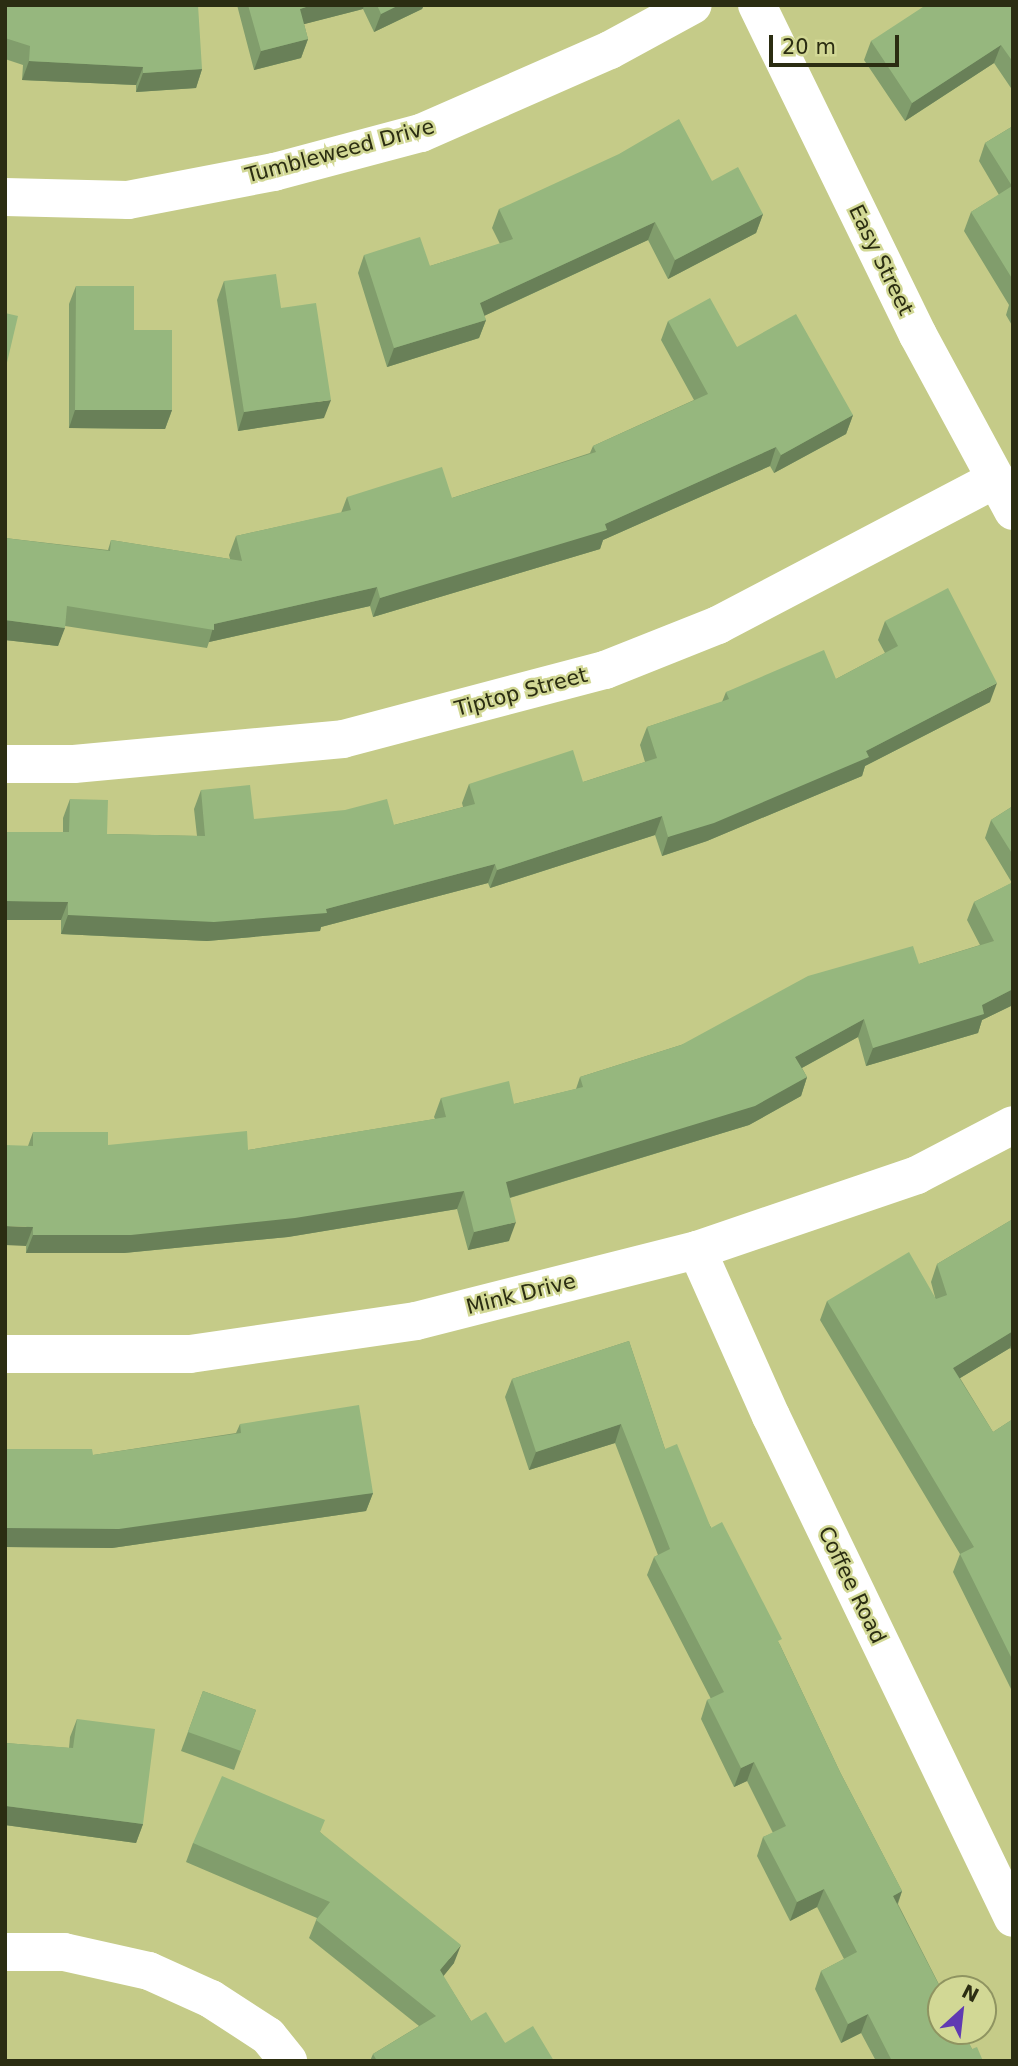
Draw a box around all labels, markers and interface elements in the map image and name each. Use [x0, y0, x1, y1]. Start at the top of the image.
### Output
scale bar [773, 21, 902, 65]
text: 20 m [782, 35, 836, 59]
street label: Tumbleweed Drive [243, 114, 437, 188]
street label: Easy Street [843, 201, 919, 319]
street label: Tiptop Street [452, 662, 590, 722]
street label: Mink Drive [464, 1268, 578, 1320]
street label: Coffee Road [813, 1522, 891, 1648]
north arrow [927, 1975, 997, 2045]
text: N [959, 1980, 983, 2006]

